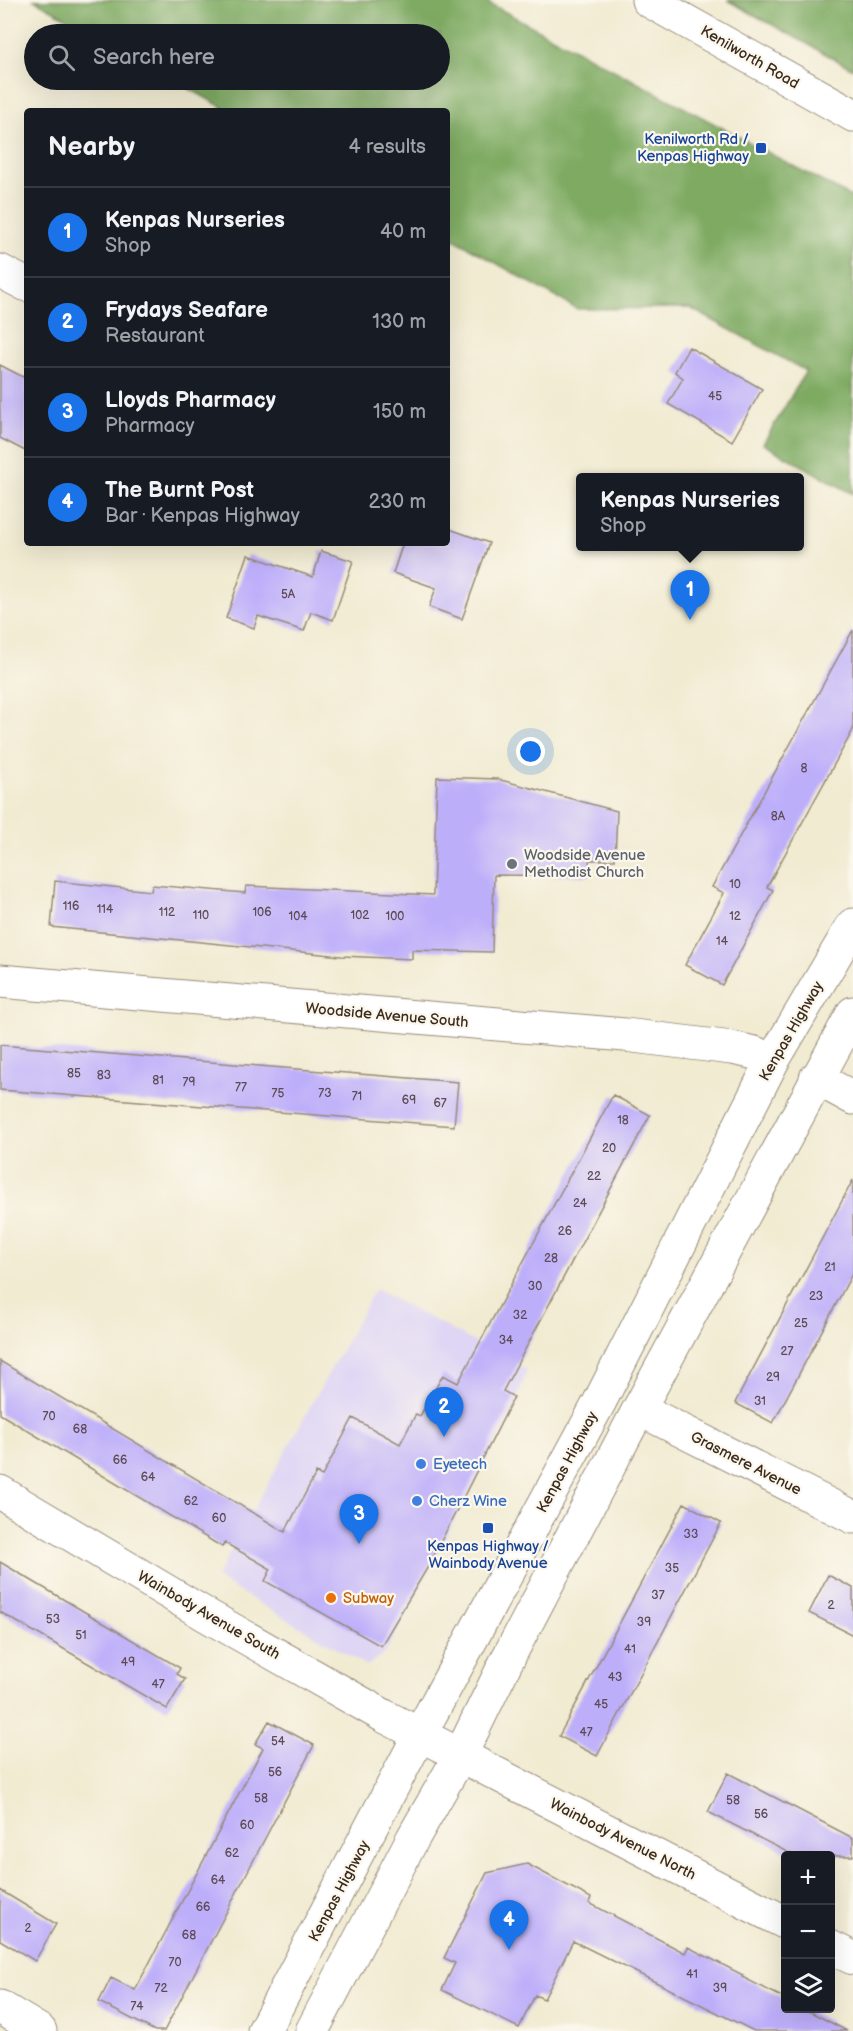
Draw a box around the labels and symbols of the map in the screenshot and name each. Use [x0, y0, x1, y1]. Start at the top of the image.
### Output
street label: Kenilworth Road [697, 21, 803, 93]
place label: Kenilworth Rd / Kenpas Highway [637, 130, 749, 166]
marker: Kenilworth Rd / Kenpas Highway [754, 141, 768, 155]
house number: 45 [708, 389, 722, 404]
pin: 1 [670, 570, 710, 620]
house number: 5A [281, 587, 296, 602]
your location [516, 737, 545, 766]
house number: 8 [801, 761, 808, 776]
house number: 8A [771, 809, 786, 824]
place label: Woodside Avenue Methodist Church [524, 846, 645, 882]
marker: Woodside Avenue Methodist Church [505, 857, 519, 871]
house number: 10 [729, 877, 741, 892]
house number: 116 [63, 899, 79, 914]
house number: 114 [97, 902, 114, 917]
house number: 112 [159, 905, 175, 920]
house number: 106 [252, 905, 272, 920]
house number: 110 [193, 908, 209, 923]
house number: 102 [351, 908, 369, 923]
house number: 104 [288, 909, 308, 924]
house number: 100 [386, 909, 404, 924]
house number: 12 [729, 909, 741, 924]
house number: 14 [716, 934, 729, 949]
street label: Kenpas Highway [755, 978, 828, 1085]
street label: Woodside Avenue South [305, 999, 469, 1032]
house number: 85 [67, 1066, 81, 1081]
house number: 83 [97, 1068, 111, 1083]
house number: 81 [152, 1073, 164, 1088]
house number: 79 [183, 1075, 195, 1090]
house number: 77 [235, 1080, 247, 1095]
house number: 75 [272, 1086, 285, 1101]
house number: 73 [318, 1086, 332, 1101]
house number: 71 [352, 1089, 362, 1104]
house number: 69 [402, 1093, 416, 1108]
house number: 67 [433, 1096, 447, 1111]
house number: 18 [617, 1113, 629, 1128]
house number: 20 [602, 1141, 616, 1156]
house number: 22 [587, 1169, 601, 1184]
house number: 24 [573, 1196, 588, 1211]
house number: 26 [558, 1224, 572, 1239]
house number: 28 [544, 1251, 558, 1266]
house number: 21 [824, 1260, 836, 1275]
house number: 30 [528, 1279, 542, 1294]
house number: 23 [809, 1289, 823, 1304]
house number: 32 [513, 1308, 527, 1323]
house number: 25 [794, 1316, 808, 1331]
house number: 34 [499, 1333, 514, 1348]
house number: 27 [781, 1344, 794, 1359]
house number: 29 [766, 1370, 780, 1385]
pin: 2 [424, 1388, 464, 1437]
house number: 31 [754, 1394, 766, 1409]
street label: Kenpas Highway [533, 1408, 602, 1516]
house number: 70 [43, 1409, 55, 1424]
house number: 68 [73, 1422, 87, 1437]
street label: Grasmere Avenue [687, 1427, 805, 1500]
house number: 66 [113, 1453, 127, 1468]
place label: Eyetech [433, 1455, 487, 1474]
marker: Eyetech [414, 1457, 428, 1471]
house number: 64 [141, 1470, 156, 1485]
place label: Cherz Wine [429, 1492, 507, 1511]
house number: 62 [184, 1494, 198, 1509]
pin: 3 [340, 1494, 378, 1544]
marker: Cherz Wine [410, 1494, 424, 1508]
house number: 60 [212, 1511, 226, 1526]
marker: Kenpas Highway / Wainbody Avenue [481, 1521, 495, 1535]
house number: 33 [684, 1527, 698, 1542]
place label: Kenpas Highway / Wainbody Avenue [427, 1537, 549, 1573]
house number: 35 [665, 1561, 679, 1576]
street label: Wainbody Avenue South [134, 1567, 283, 1664]
house number: 37 [651, 1588, 665, 1603]
place label: Subway [343, 1589, 394, 1608]
marker: Subway [324, 1591, 338, 1605]
house number: 2 [827, 1598, 835, 1613]
house number: 53 [46, 1612, 60, 1627]
house number: 39 [637, 1615, 651, 1630]
house number: 51 [75, 1628, 87, 1643]
house number: 41 [624, 1642, 636, 1657]
house number: 49 [121, 1655, 135, 1670]
house number: 43 [608, 1670, 622, 1685]
house number: 47 [151, 1677, 165, 1692]
house number: 45 [594, 1697, 608, 1712]
house number: 47 [579, 1725, 593, 1740]
house number: 54 [271, 1734, 286, 1749]
house number: 56 [268, 1765, 282, 1780]
house number: 58 [254, 1791, 268, 1806]
house number: 58 [726, 1793, 740, 1808]
street label: Wainbody Avenue North [547, 1794, 699, 1885]
house number: 56 [754, 1807, 768, 1822]
house number: 60 [240, 1818, 254, 1833]
street label: Kenpas Highway [305, 1837, 374, 1945]
house number: 62 [225, 1846, 239, 1861]
house number: 64 [211, 1873, 226, 1888]
house number: 66 [196, 1900, 210, 1915]
pin: 4 [490, 1900, 528, 1950]
house number: 2 [24, 1921, 32, 1936]
house number: 68 [182, 1928, 196, 1943]
house number: 70 [169, 1955, 181, 1970]
house number: 41 [686, 1967, 698, 1982]
house number: 72 [155, 1981, 167, 1996]
house number: 39 [713, 1981, 727, 1996]
house number: 74 [130, 1999, 144, 2014]

